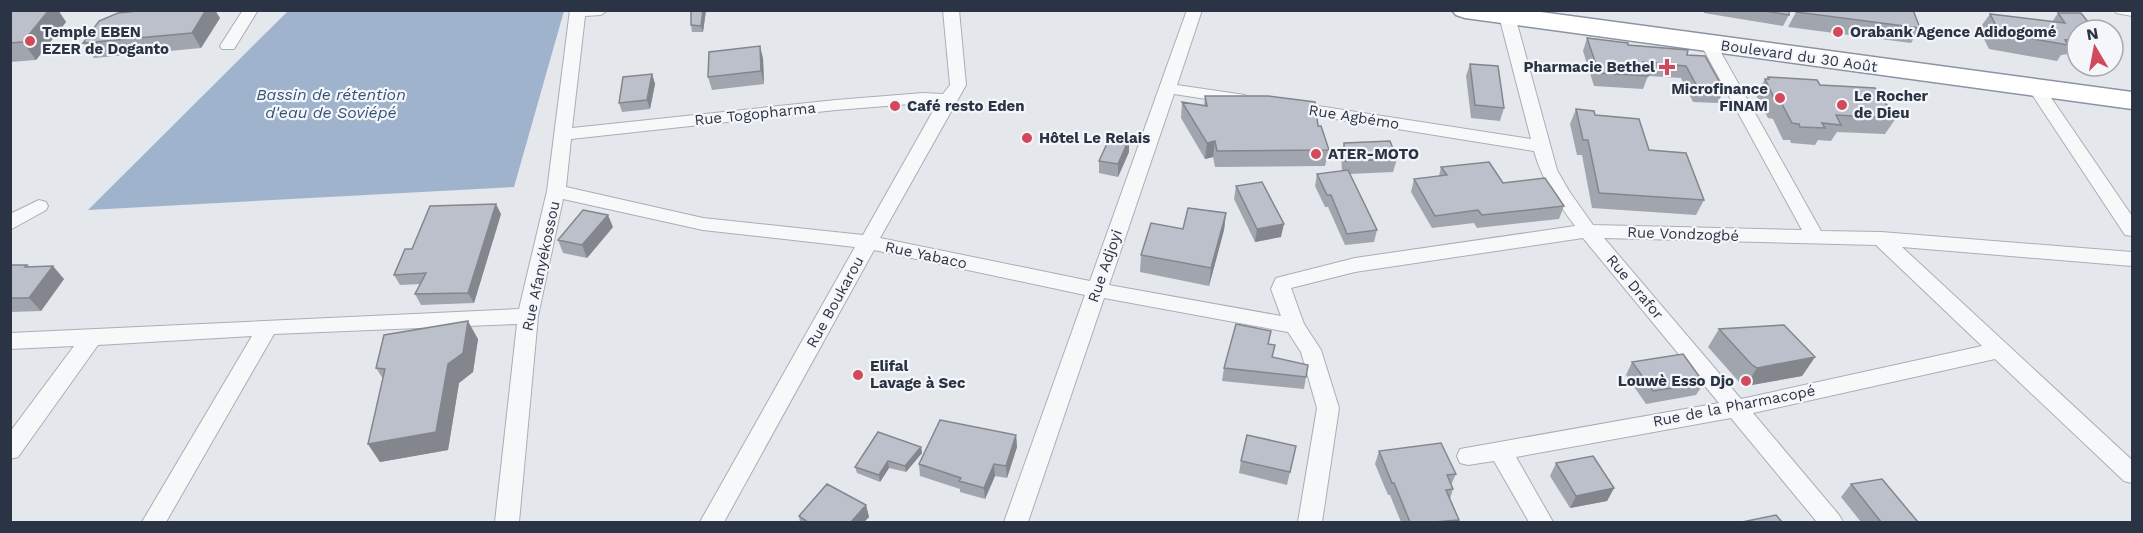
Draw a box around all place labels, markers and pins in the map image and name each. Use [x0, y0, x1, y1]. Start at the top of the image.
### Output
place label: Temple EBEN EZER de Doganto [42, 23, 169, 58]
place label: Orabank Agence Adidogomé [1850, 23, 2057, 41]
marker: Orabank Agence Adidogomé [1831, 25, 1845, 39]
marker: Temple EBEN EZER de Doganto [23, 34, 37, 48]
place label: Pharmacie Bethel [1523, 58, 1655, 76]
marker: Pharmacie Bethel [1660, 60, 1674, 74]
place label: Microfinance FINAM [1671, 80, 1768, 115]
place label: Le Rocher de Dieu [1854, 87, 1929, 122]
marker: Microfinance FINAM [1773, 91, 1787, 105]
place label: Café resto Eden [907, 97, 1025, 115]
marker: Le Rocher de Dieu [1835, 98, 1849, 112]
marker: Café resto Eden [888, 99, 902, 113]
place label: Hôtel Le Relais [1039, 129, 1150, 147]
marker: Hôtel Le Relais [1020, 131, 1034, 145]
place label: ATER-MOTO [1328, 145, 1419, 163]
marker: ATER-MOTO [1309, 147, 1323, 161]
place label: Elifal Lavage à Sec [870, 357, 966, 392]
marker: Elifal Lavage à Sec [851, 368, 865, 382]
place label: Louwè Esso Djo [1618, 372, 1734, 390]
marker: Louwè Esso Djo [1739, 374, 1753, 388]

